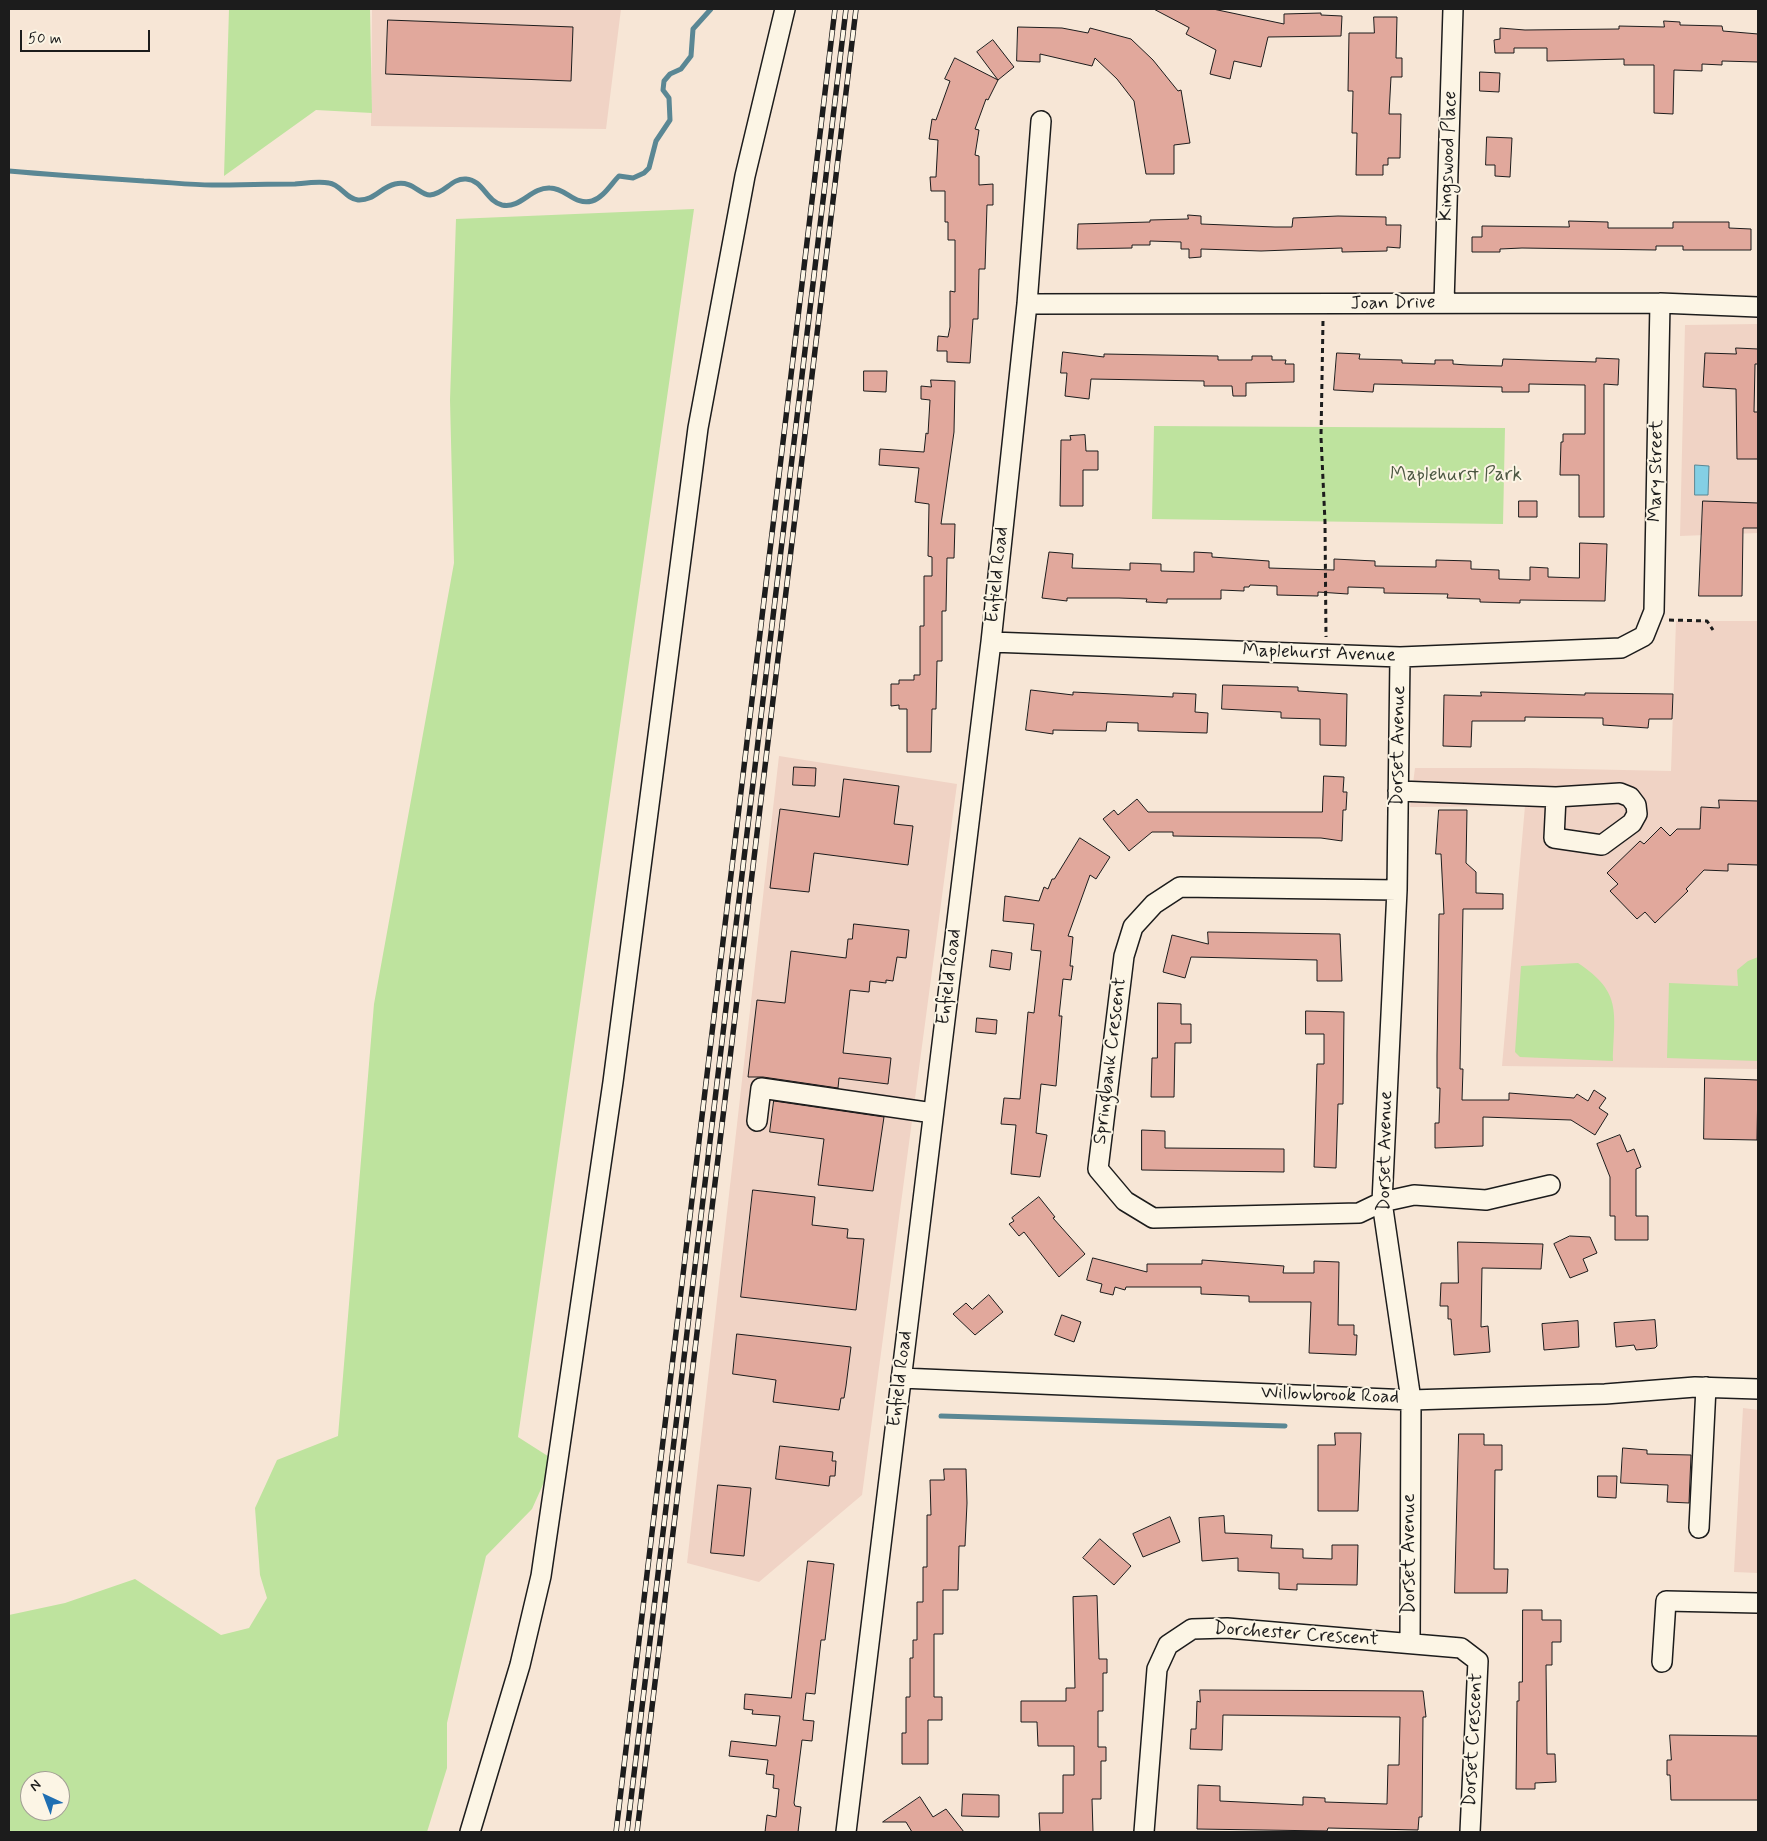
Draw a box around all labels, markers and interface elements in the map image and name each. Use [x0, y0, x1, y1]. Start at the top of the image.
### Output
scale bar [22, 20, 152, 52]
text: 50 m [28, 29, 62, 49]
street label: Kingswood Place [1435, 90, 1463, 222]
street label: Joan Drive [1350, 292, 1436, 316]
street label: Mary Street [1645, 420, 1669, 522]
park label: Maplehurst Park [1390, 465, 1522, 487]
street label: Enfield Road [982, 526, 1014, 624]
street label: Maplehurst Avenue [1242, 640, 1396, 668]
street label: Dorset Avenue [1387, 685, 1411, 807]
street label: Enfield Road [933, 928, 967, 1026]
street label: Springbank Crescent [1089, 976, 1133, 1146]
street label: Dorset Avenue [1374, 1090, 1398, 1212]
street label: Enfield Road [884, 1330, 918, 1428]
street label: Willowbrook Road [1261, 1382, 1399, 1410]
street label: Dorset Avenue [1399, 1494, 1421, 1614]
street label: Dorchester Crescent [1213, 1618, 1379, 1652]
street label: Dorset Crescent [1459, 1672, 1489, 1808]
north arrow [20, 1771, 70, 1821]
text: N [26, 1776, 45, 1796]

